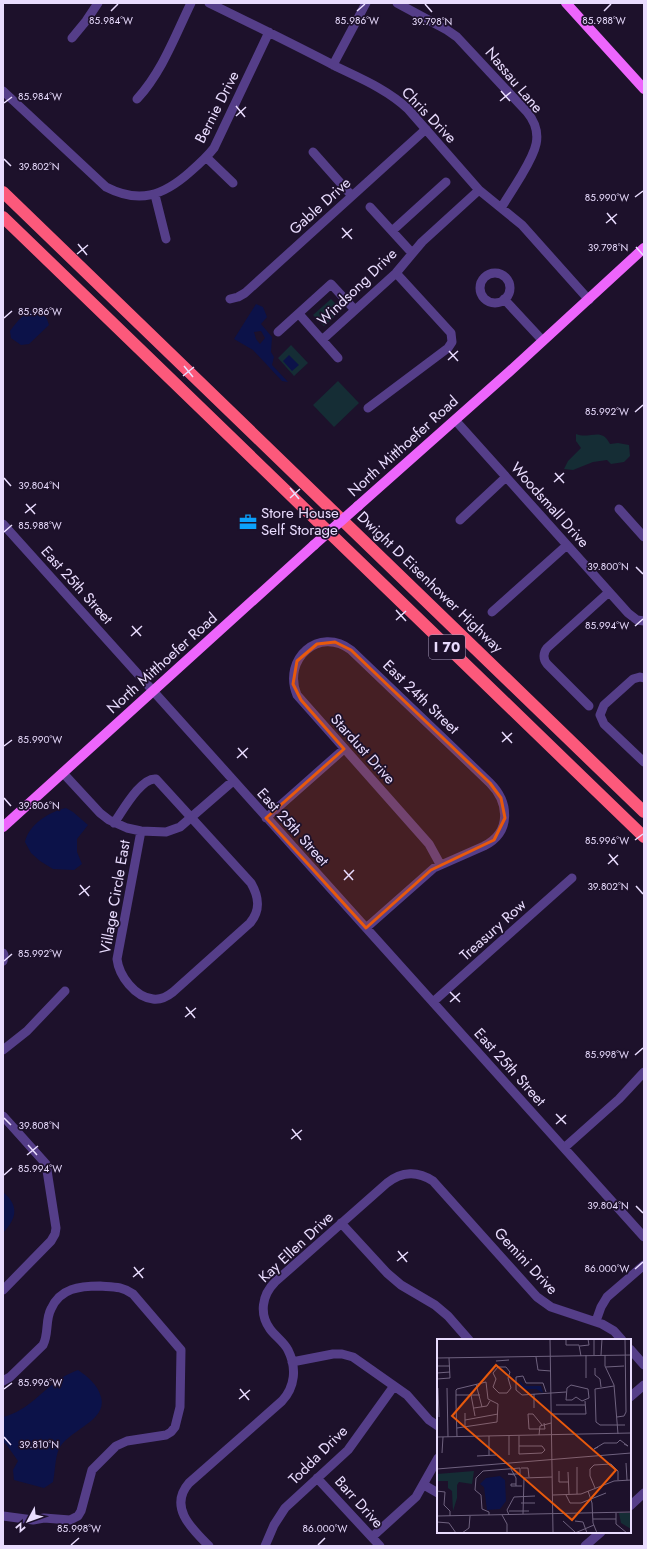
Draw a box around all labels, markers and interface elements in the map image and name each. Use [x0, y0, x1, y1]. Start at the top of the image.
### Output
text: 85.984°W [89, 13, 133, 28]
text: 85.986°W [335, 13, 379, 28]
text: 85.988°W [582, 13, 626, 28]
text: 39.798°N [412, 14, 452, 29]
street label: Nassau Lane [480, 42, 548, 118]
street label: Bernie Drive [189, 67, 245, 147]
street label: Chris Drive [396, 82, 462, 148]
text: 85.984°W [18, 89, 62, 104]
text: 39.802°N [18, 159, 60, 174]
street label: Gable Drive [284, 172, 356, 240]
text: 85.990°W [585, 190, 629, 205]
text: 39.798°N [588, 240, 628, 255]
street label: Windsong Drive [312, 243, 402, 331]
text: 85.986°W [18, 304, 62, 319]
street label: North Mitthoefer Road [343, 390, 463, 502]
text: 85.992°W [585, 404, 629, 419]
street label: Woodsmall Drive [506, 457, 595, 553]
text: 39.804°N [18, 478, 60, 493]
place label: Store House Self Storage [261, 502, 339, 541]
street label: Dwight D Eisenhower Highway [352, 506, 508, 658]
office icon: Store House Self Storage [238, 512, 258, 532]
text: 85.988°W [18, 518, 62, 533]
street label: East 25th Street [36, 541, 118, 629]
text: 39.800°N [587, 559, 629, 574]
street label: North Mitthoefer Road [102, 607, 222, 719]
text: 85.994°W [585, 618, 629, 633]
road number: I 70 [429, 635, 465, 659]
street label: East 24th Street [378, 655, 464, 739]
street label: Stardust Drive [325, 709, 401, 789]
text: 85.990°W [18, 732, 62, 747]
street label: East 25th Street [252, 783, 334, 871]
text: 39.806°N [18, 798, 60, 813]
text: 85.996°W [585, 833, 629, 848]
street label: Village Circle East [94, 838, 136, 956]
text: 39.802°N [587, 879, 629, 894]
street label: Treasury Row [455, 894, 532, 966]
text: 85.992°W [18, 946, 62, 961]
street label: East 25th Street [469, 1023, 551, 1111]
text: 85.998°W [585, 1047, 629, 1062]
text: 39.808°N [19, 1118, 59, 1133]
text: 85.994°W [18, 1161, 62, 1176]
text: 39.804°N [587, 1198, 629, 1213]
street label: Kay Ellen Drive [254, 1206, 339, 1288]
street label: Gemini Drive [489, 1223, 563, 1300]
text: 86.000°W [585, 1261, 630, 1276]
inset map [437, 1339, 631, 1533]
text: 85.996°W [18, 1375, 62, 1390]
street label: Todda Drive [283, 1420, 353, 1490]
text: 39.810°N [19, 1437, 59, 1452]
street label: Barr Drive [330, 1471, 389, 1533]
north arrow [8, 1501, 48, 1541]
text: N [12, 1519, 29, 1536]
text: 85.998°W [57, 1521, 101, 1536]
text: 86.000°W [303, 1521, 348, 1536]

